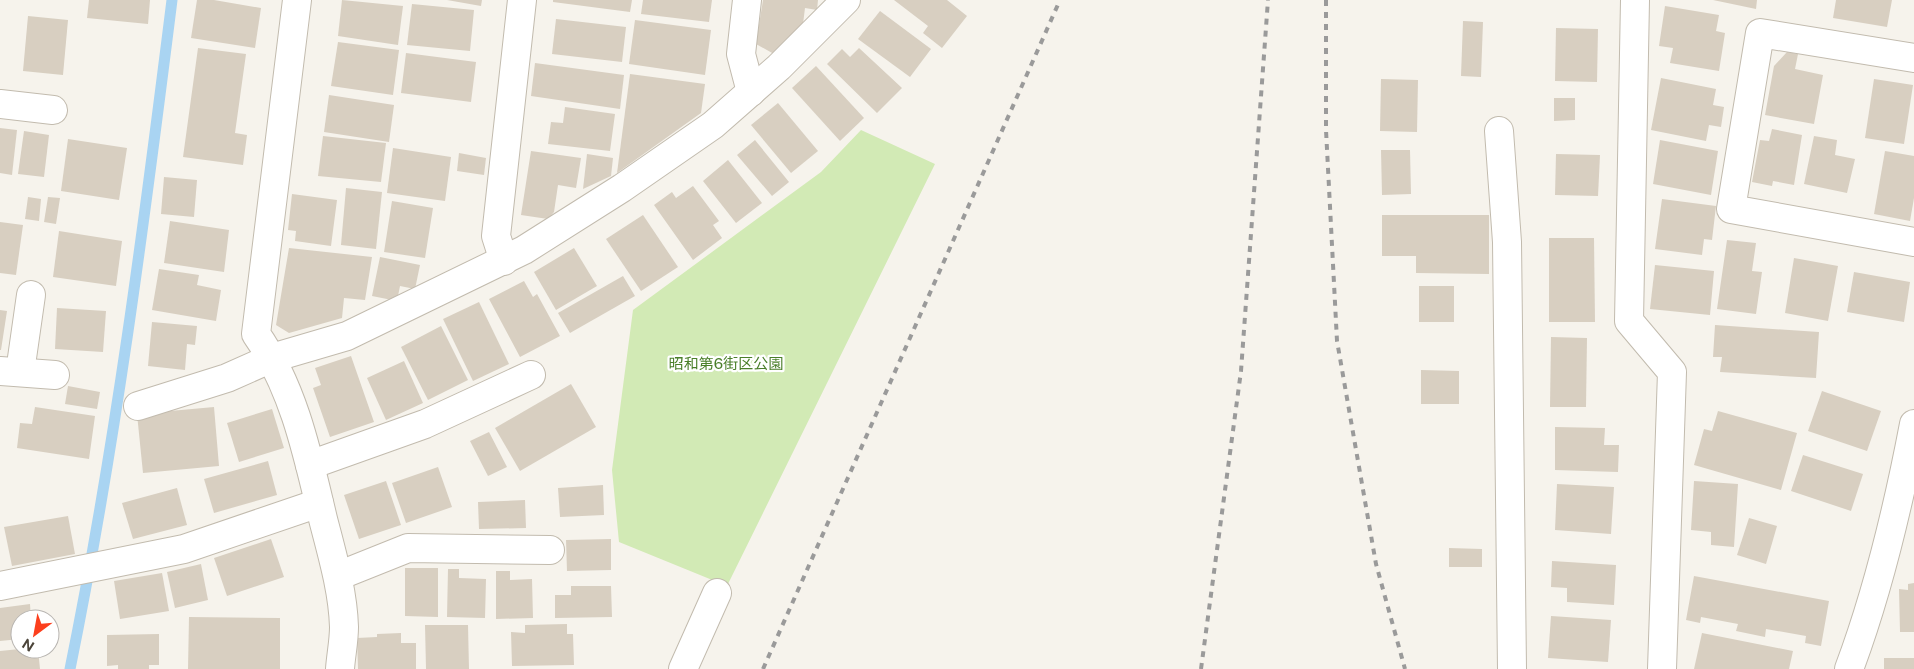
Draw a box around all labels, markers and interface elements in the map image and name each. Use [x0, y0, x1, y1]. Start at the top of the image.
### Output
park label: 昭和第6街区公園 [669, 355, 783, 372]
north arrow [10, 609, 60, 659]
text: N [19, 635, 37, 655]

